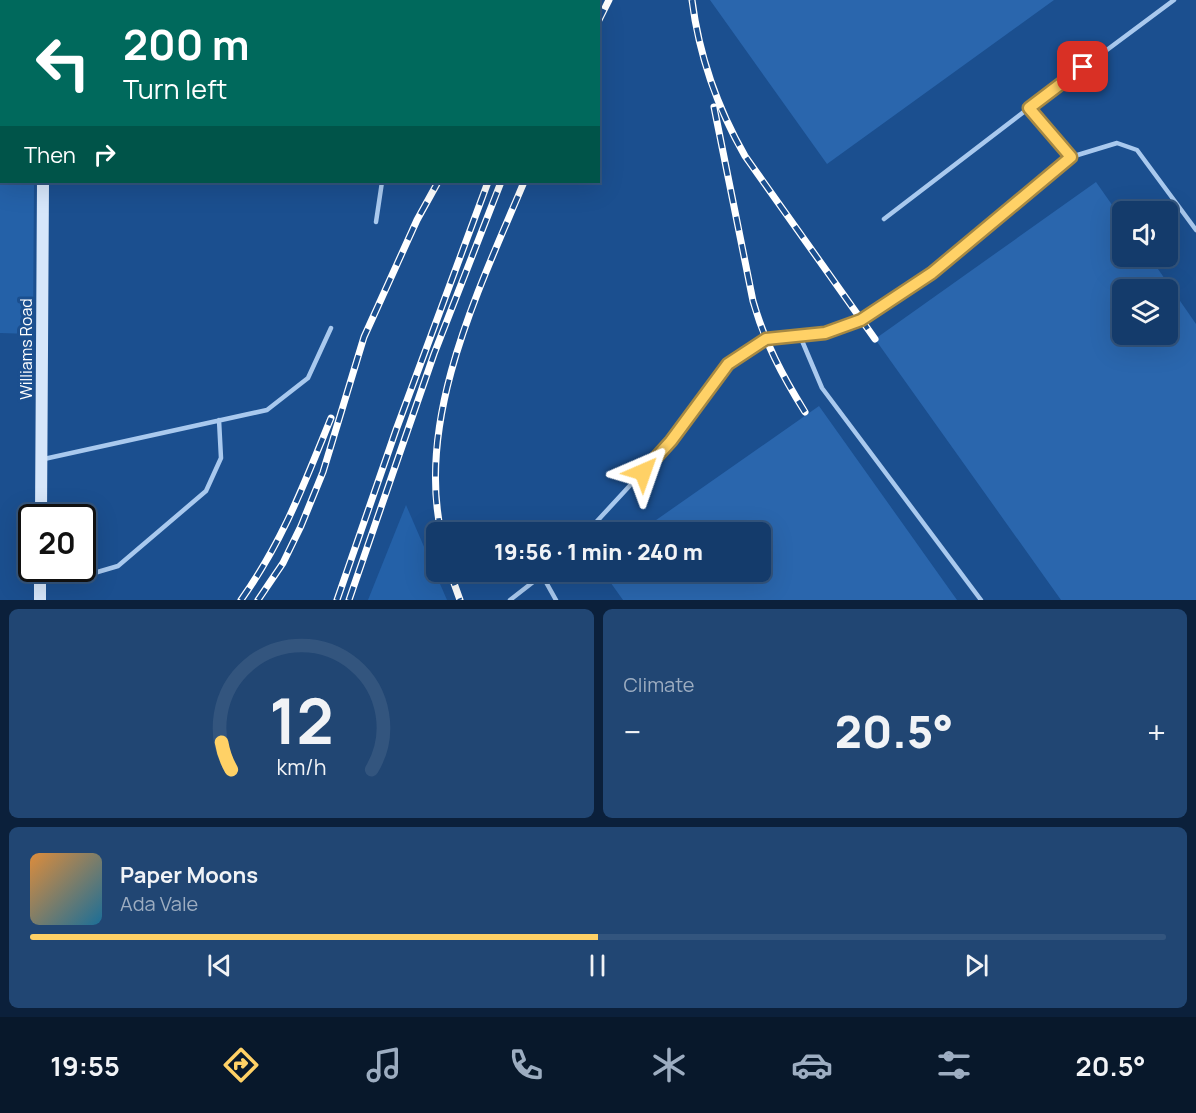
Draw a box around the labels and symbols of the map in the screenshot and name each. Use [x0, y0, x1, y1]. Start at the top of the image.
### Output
pin [1057, 41, 1108, 92]
street label: Williams Road [15, 298, 37, 400]
position arrow [611, 440, 675, 504]
speed limit sign: 20 [18, 504, 96, 582]

